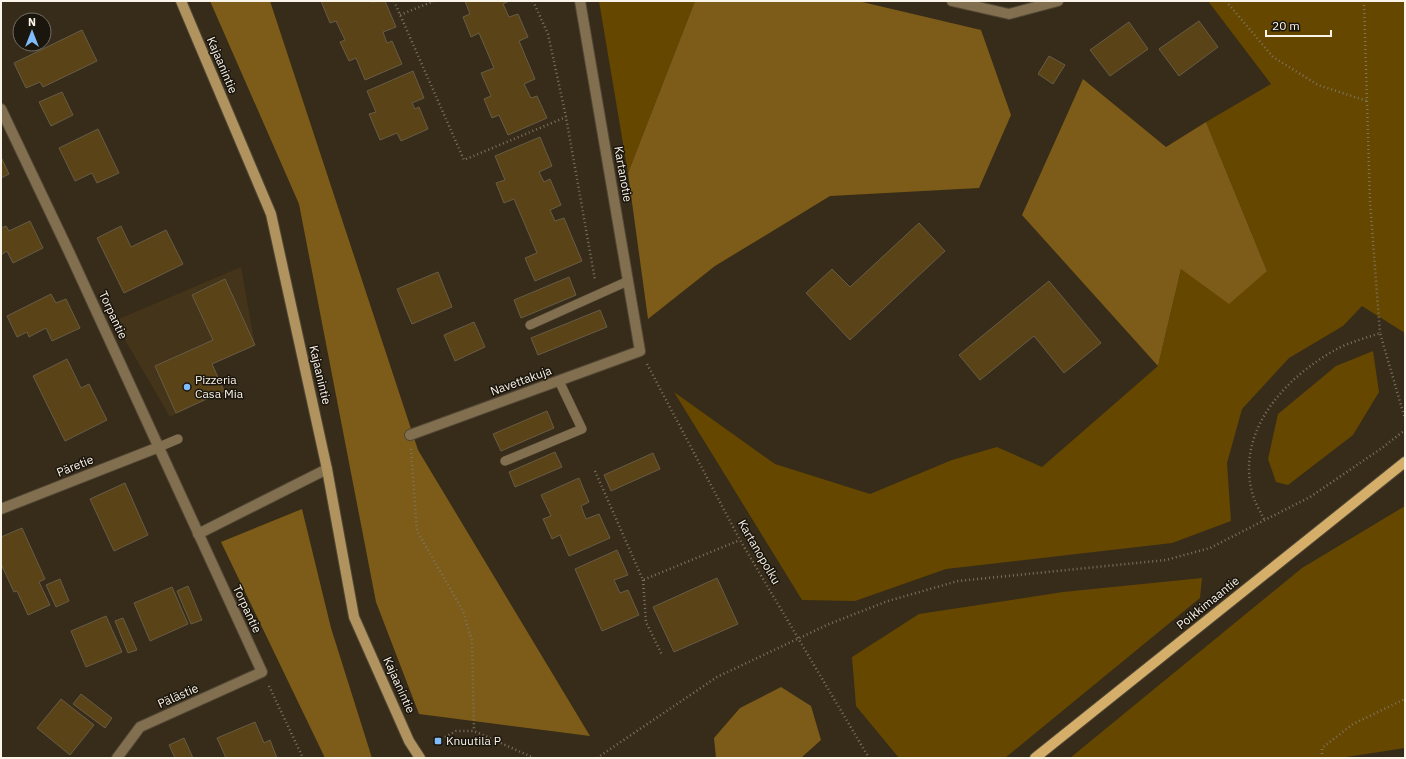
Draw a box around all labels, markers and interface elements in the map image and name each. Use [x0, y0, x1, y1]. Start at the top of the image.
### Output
north arrow [12, 12, 52, 52]
scale bar [1266, 12, 1331, 38]
text: N [28, 15, 36, 29]
text: 20 m [1272, 18, 1300, 33]
street label: Kajaanintie [204, 34, 241, 96]
street label: Kartanotie [611, 145, 636, 203]
street label: Torpantie [96, 288, 131, 342]
street label: Kajaanintie [306, 344, 335, 406]
street label: Navettakuja [488, 362, 554, 399]
place label: Pizzeria Casa Mia [195, 372, 244, 401]
marker: Pizzeria Casa Mia [182, 382, 192, 392]
street label: Päretie [54, 451, 96, 480]
street label: Kartanopolku [735, 517, 784, 587]
street label: Poikkimaantie [1173, 573, 1242, 632]
street label: Torpantie [230, 582, 265, 636]
street label: Kajaanintie [380, 654, 419, 716]
street label: Pälästie [155, 680, 201, 711]
place label: Knuutila P [446, 733, 501, 748]
marker: Knuutila P [433, 736, 443, 746]

